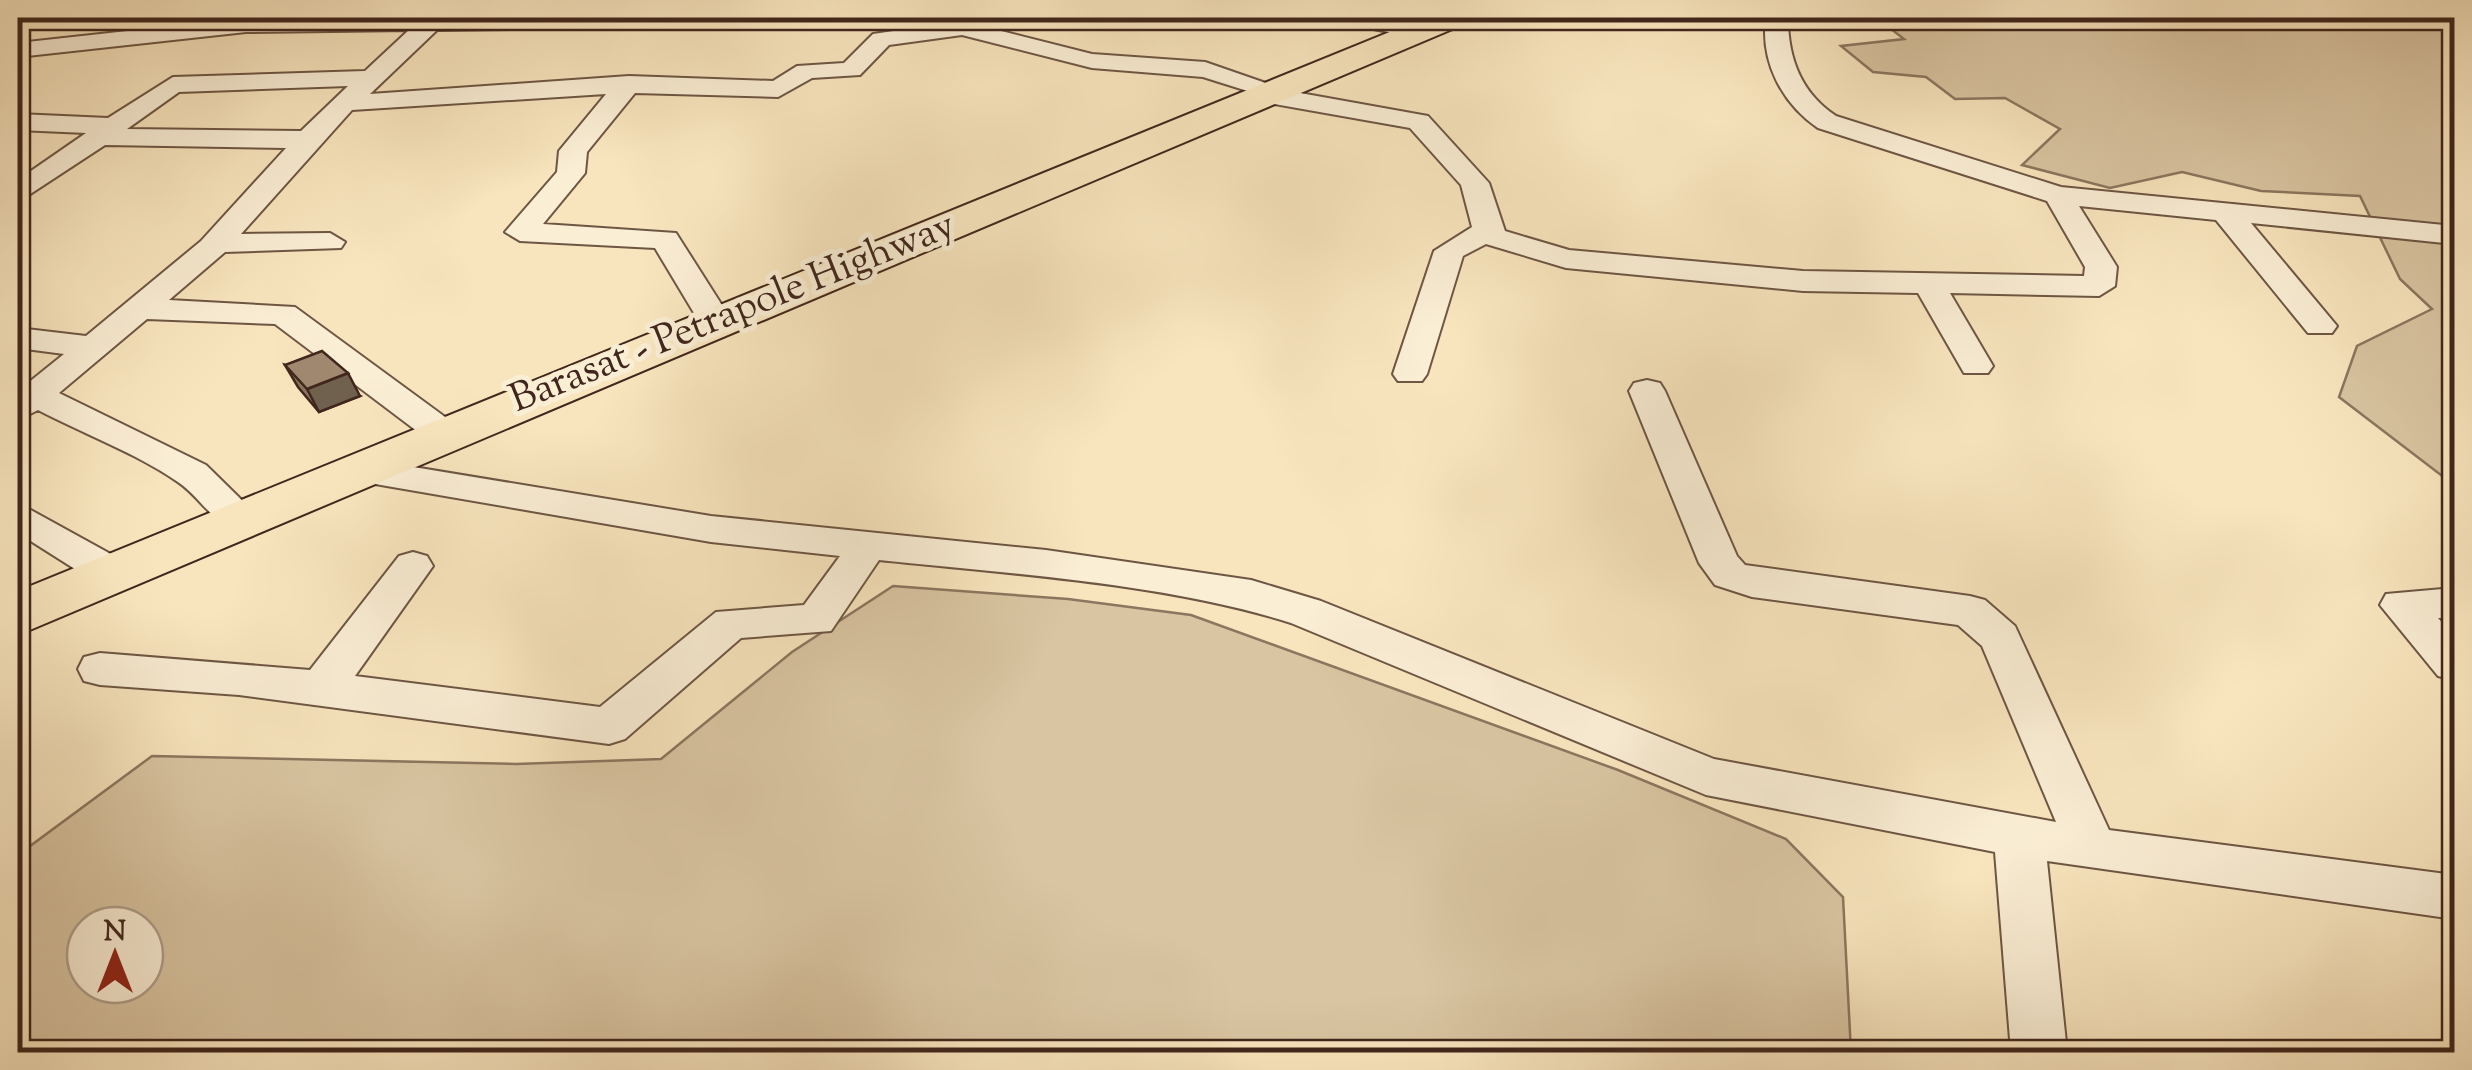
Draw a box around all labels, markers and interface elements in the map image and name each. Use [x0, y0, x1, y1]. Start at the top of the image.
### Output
street label: Barasat - Petrapole Highway [502, 198, 964, 429]
north arrow [65, 905, 165, 1005]
text: N [104, 913, 126, 953]

